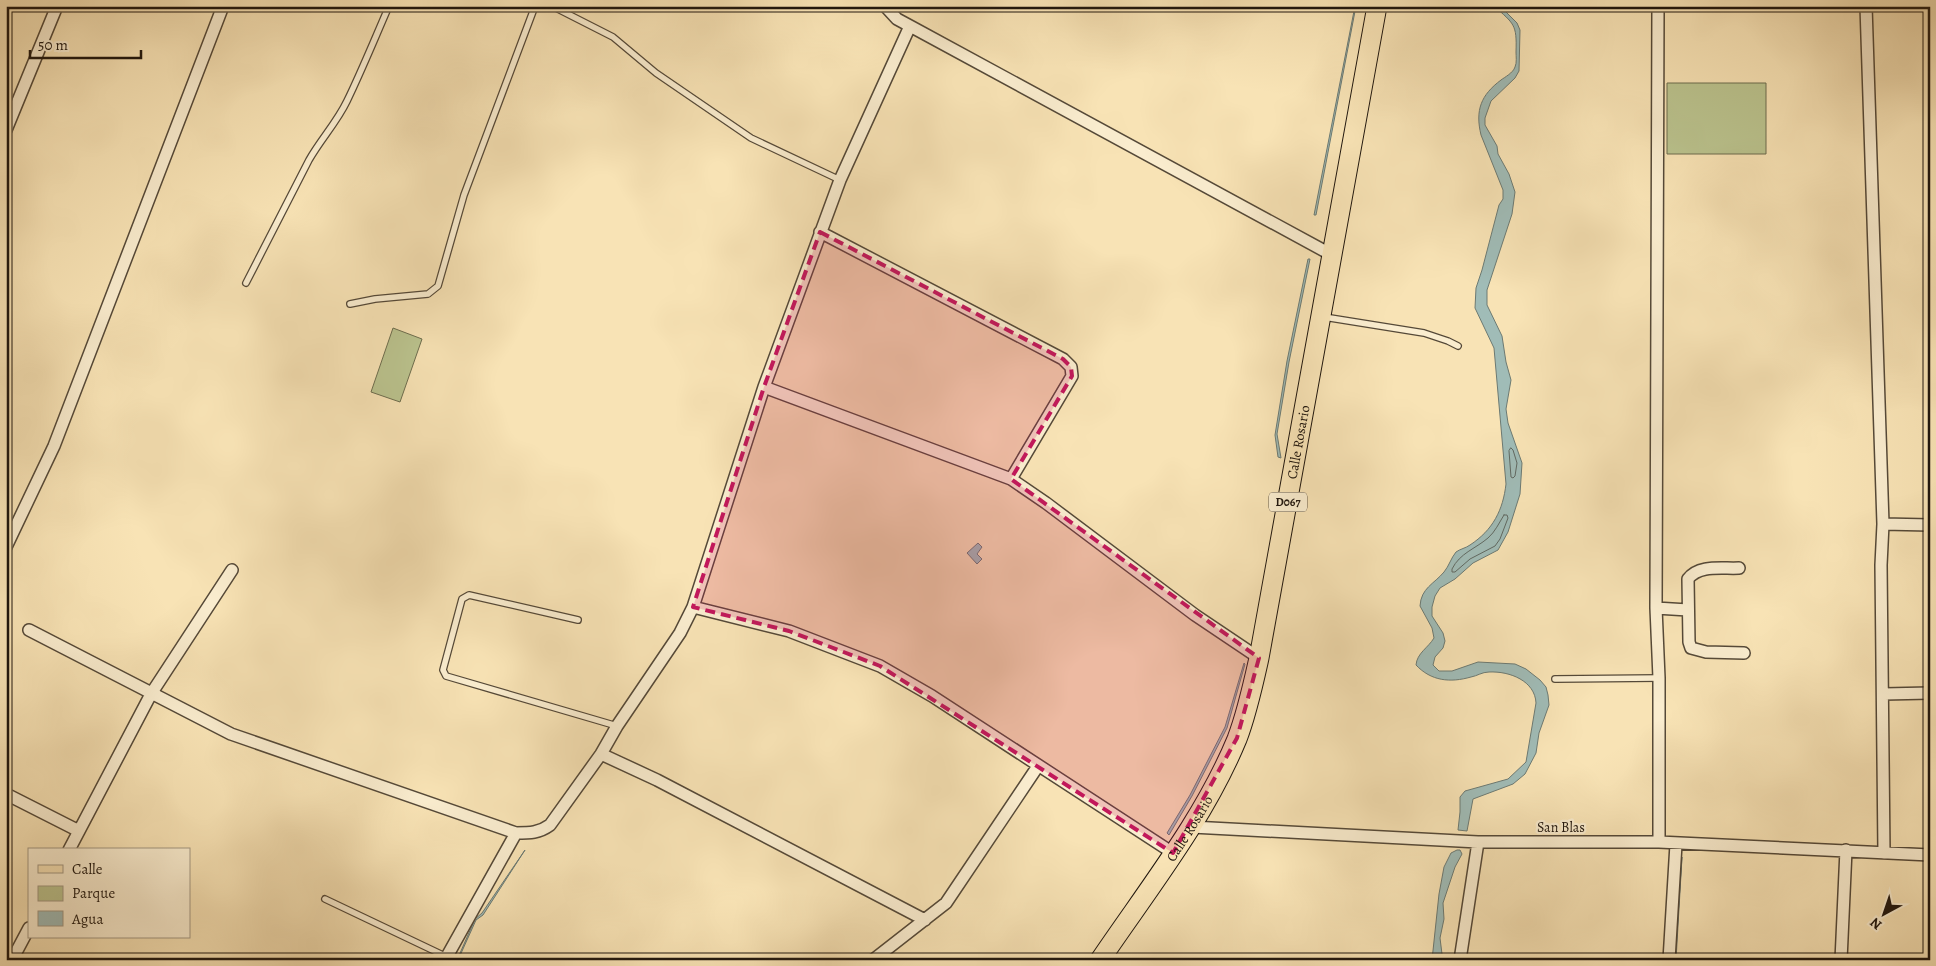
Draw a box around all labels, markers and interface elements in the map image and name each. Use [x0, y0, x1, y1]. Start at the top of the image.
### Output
scale bar [30, 28, 141, 60]
text: 50 m [38, 35, 68, 55]
street label: Calle Rosario [1282, 404, 1314, 481]
road number: D067 [1269, 492, 1307, 512]
street label: Calle Rosario [1161, 792, 1217, 865]
street label: San Blas [1537, 818, 1585, 837]
legend [28, 848, 190, 938]
text: Calle [72, 859, 103, 879]
text: Parque [72, 883, 115, 903]
north arrow [1858, 888, 1908, 938]
text: Agua [71, 909, 103, 929]
text: N [1866, 913, 1886, 934]

